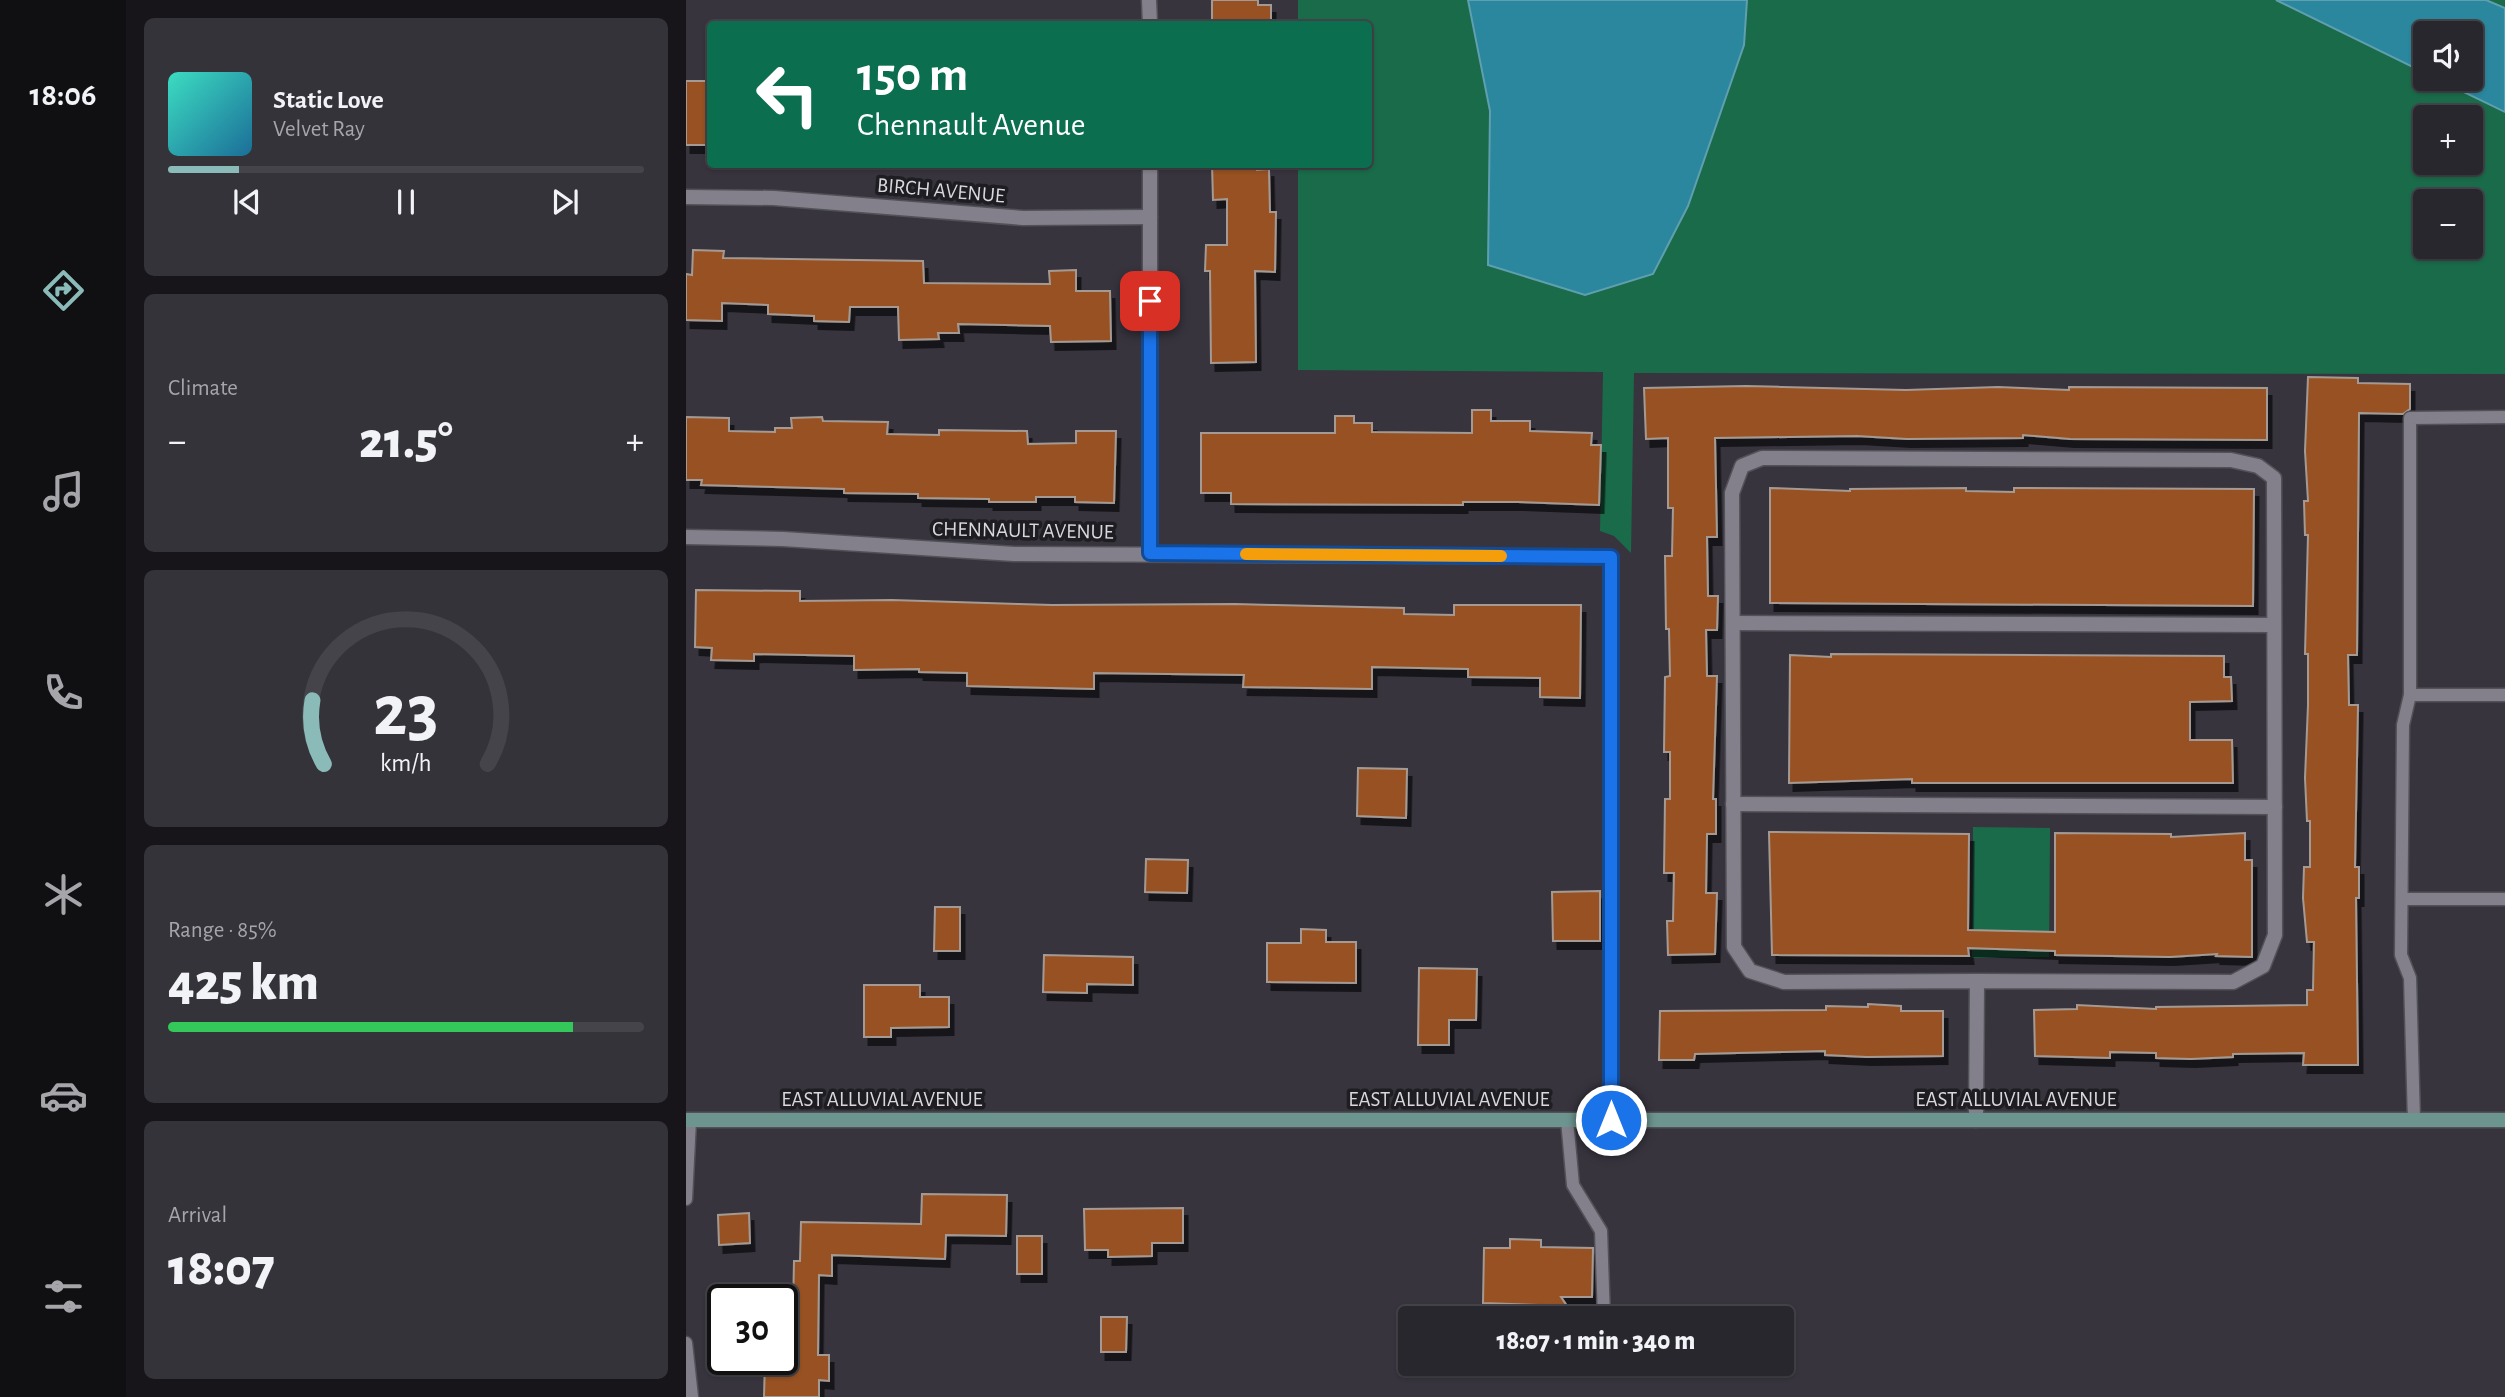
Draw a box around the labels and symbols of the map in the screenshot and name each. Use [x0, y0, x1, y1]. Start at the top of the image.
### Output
street label: BIRCH AVENUE [876, 174, 1006, 207]
pin [1120, 271, 1180, 331]
street label: CHENNAULT AVENUE [932, 518, 1114, 543]
position arrow [1574, 1083, 1648, 1157]
street label: EAST ALLUVIAL AVENUE [781, 1089, 983, 1110]
street label: EAST ALLUVIAL AVENUE [1348, 1089, 1550, 1110]
street label: EAST ALLUVIAL AVENUE [1915, 1089, 2117, 1110]
speed limit sign: 30 [707, 1284, 798, 1375]

